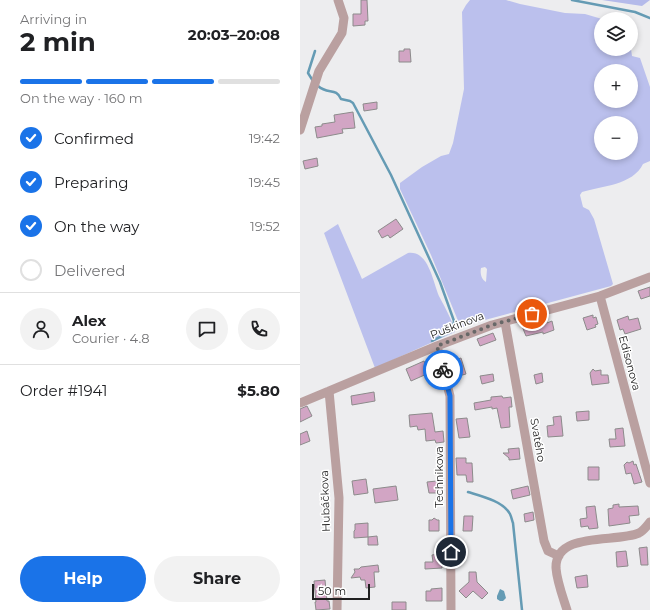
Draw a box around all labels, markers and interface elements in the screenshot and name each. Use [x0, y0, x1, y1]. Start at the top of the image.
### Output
text: Arriving in [20, 11, 87, 27]
map controls [594, 12, 638, 160]
button: layers [594, 12, 638, 56]
text: 20:03–20:08 [188, 25, 280, 44]
text: 2 min [20, 26, 96, 58]
button: + [594, 64, 638, 108]
text: On the way · 160 m [20, 90, 143, 106]
button: − [594, 116, 638, 160]
icon: check [20, 127, 42, 149]
text: Confirmed [54, 129, 134, 148]
text: 19:42 [249, 130, 280, 146]
icon: check [20, 171, 42, 193]
text: Preparing [54, 173, 129, 192]
text: 19:45 [249, 174, 280, 190]
icon: check [20, 215, 42, 237]
text: On the way [54, 217, 139, 236]
text: 19:52 [250, 218, 280, 234]
text: Delivered [54, 261, 126, 280]
pin [515, 297, 549, 331]
icon: bag [521, 303, 543, 325]
button: person [20, 308, 62, 350]
button: chat [186, 308, 228, 350]
button: phone [238, 308, 280, 350]
street label: Puškinova [428, 308, 486, 342]
text: Alex [72, 311, 106, 330]
text: Courier · 4.8 [72, 330, 150, 346]
street label: Edisonova [616, 334, 644, 392]
courier [423, 350, 463, 390]
icon: bike [432, 359, 454, 381]
text: Order #1941 [20, 381, 108, 400]
text: $5.80 [237, 381, 280, 400]
street label: Svatého [527, 417, 549, 463]
street label: Technikova [432, 446, 446, 508]
street label: Hubáčkova [317, 470, 333, 532]
pin [434, 535, 468, 569]
icon: home [440, 541, 462, 563]
button: Help [20, 556, 146, 602]
button: Share [154, 556, 280, 602]
scale bar [312, 582, 370, 601]
text: 50 m [318, 584, 346, 598]

